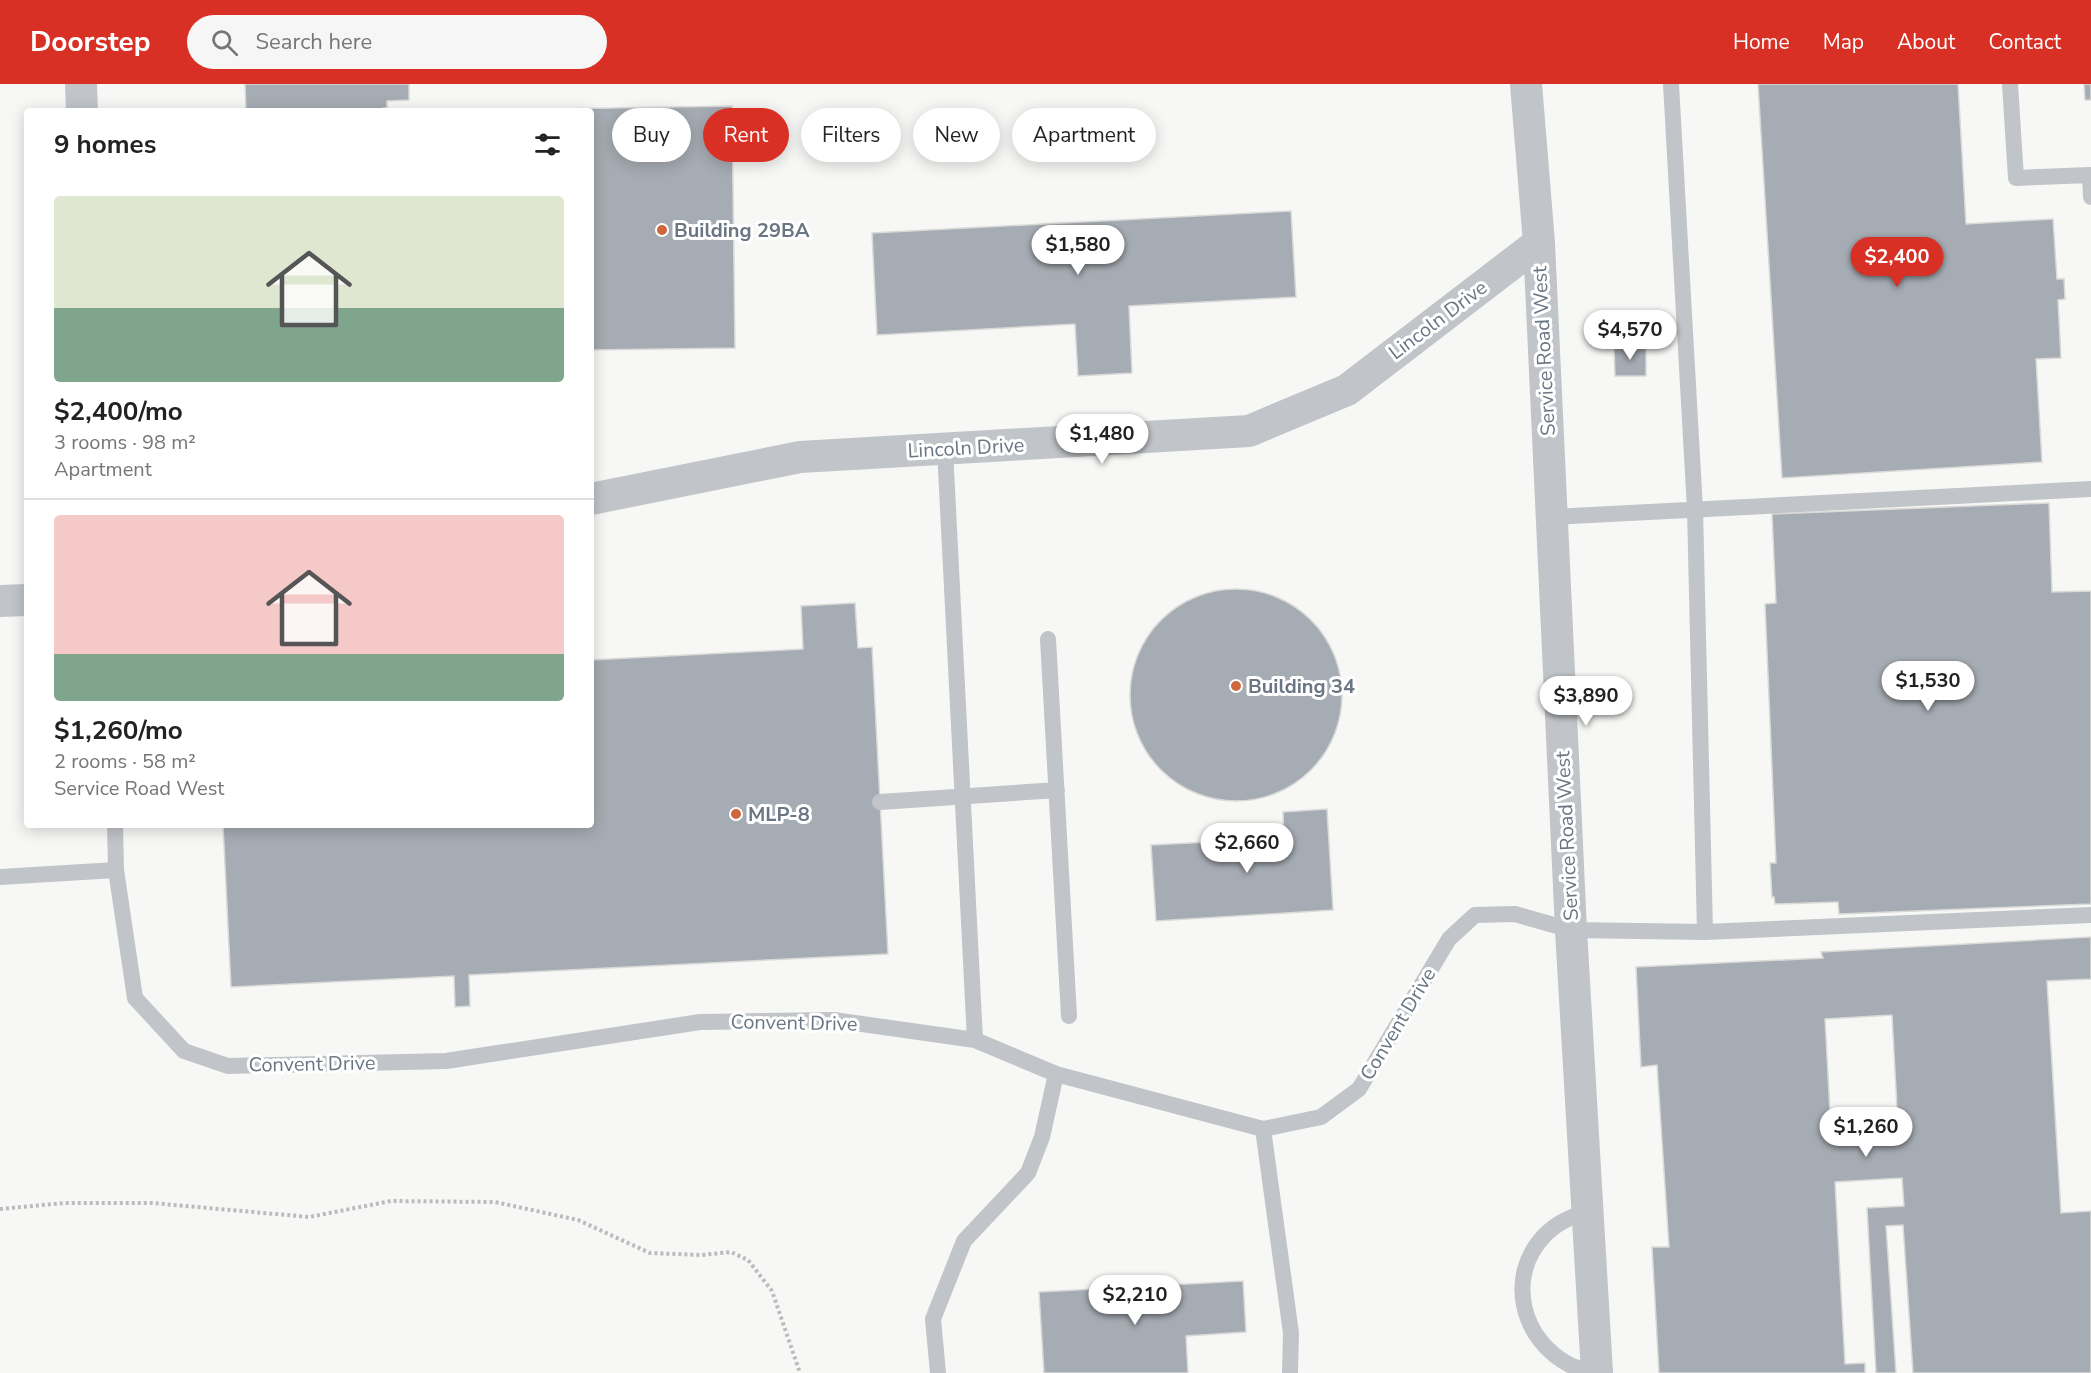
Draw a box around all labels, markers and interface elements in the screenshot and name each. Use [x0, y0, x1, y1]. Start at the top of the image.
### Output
search box [187, 15, 607, 69]
text: Doorstep [30, 23, 151, 61]
icon: search [208, 26, 241, 59]
text: Search here [256, 27, 372, 57]
text: Home [1733, 28, 1790, 56]
text: Map [1823, 28, 1864, 56]
text: About [1897, 28, 1955, 56]
text: Contact [1988, 28, 2061, 56]
chip: Buy [612, 108, 691, 162]
chip: Rent [703, 108, 789, 162]
chip: Filters [801, 108, 901, 162]
chip: New [913, 108, 1000, 162]
chip: Apartment [1012, 108, 1156, 162]
text: 9 homes [54, 127, 156, 162]
icon: filters [531, 128, 564, 161]
place label: Building 29BA [674, 217, 810, 244]
marker: Building 29BA [655, 223, 669, 237]
pin: $1,580 [1029, 225, 1127, 276]
text: $1,580 [1046, 231, 1110, 258]
icon: home [255, 235, 363, 343]
pin: $2,400 [1848, 237, 1946, 288]
text: $2,400 [1865, 243, 1929, 270]
street label: Service Road West [1526, 264, 1562, 437]
street label: Lincoln Drive [1383, 274, 1493, 366]
pin: $4,570 [1581, 310, 1679, 361]
text: $4,570 [1598, 316, 1662, 343]
text: $2,400/mo [54, 394, 183, 429]
pin: $1,480 [1053, 414, 1151, 465]
text: $1,480 [1070, 420, 1134, 447]
text: 3 rooms · 98 m² [54, 429, 196, 456]
street label: Lincoln Drive [907, 431, 1025, 465]
text: Apartment [54, 456, 152, 483]
icon: home [255, 554, 363, 662]
pin: $1,530 [1879, 661, 1977, 712]
text: $1,530 [1896, 667, 1960, 694]
place label: Building 34 [1248, 673, 1355, 700]
pin: $3,890 [1537, 676, 1635, 727]
marker: Building 34 [1229, 679, 1243, 693]
text: $3,890 [1554, 682, 1618, 709]
text: $1,260/mo [54, 713, 183, 748]
text: 2 rooms · 58 m² [54, 748, 196, 775]
street label: Service Road West [1549, 749, 1585, 922]
text: Service Road West [54, 775, 224, 802]
place label: MLP-8 [748, 801, 810, 828]
marker: MLP-8 [729, 807, 743, 821]
pin: $2,660 [1198, 823, 1296, 874]
text: $2,660 [1215, 829, 1279, 856]
street label: Convent Drive [1354, 963, 1442, 1085]
street label: Convent Drive [730, 1008, 858, 1038]
street label: Convent Drive [248, 1049, 376, 1079]
pin: $1,260 [1817, 1107, 1915, 1158]
text: $1,260 [1834, 1113, 1898, 1140]
pin: $2,210 [1086, 1275, 1184, 1326]
text: $2,210 [1103, 1281, 1167, 1308]

